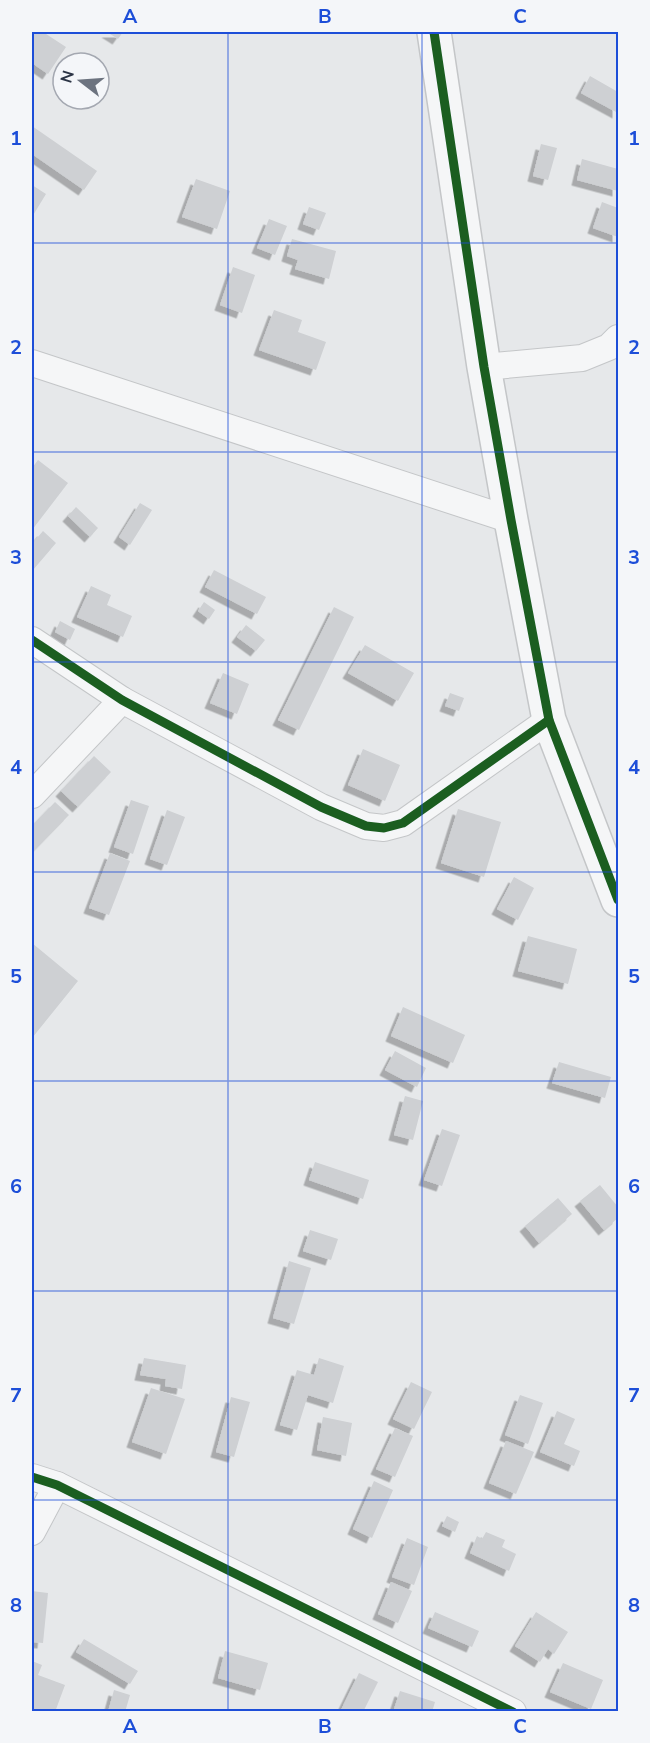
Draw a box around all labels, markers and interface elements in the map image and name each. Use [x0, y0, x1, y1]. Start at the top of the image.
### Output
text: A [123, 3, 138, 30]
text: B [318, 3, 332, 30]
text: C [513, 3, 527, 30]
north arrow [51, 51, 111, 111]
text: N [55, 68, 80, 86]
text: 1 [10, 125, 22, 152]
text: 1 [628, 125, 640, 152]
text: 2 [10, 334, 22, 361]
text: 2 [628, 334, 640, 361]
text: 3 [10, 544, 22, 571]
text: 3 [628, 544, 640, 571]
text: 4 [10, 754, 22, 781]
text: 4 [628, 754, 640, 781]
text: 5 [10, 963, 22, 990]
text: 5 [628, 963, 640, 990]
text: 6 [10, 1173, 22, 1200]
text: 6 [628, 1173, 640, 1200]
text: 7 [10, 1382, 22, 1409]
text: 7 [628, 1382, 640, 1409]
text: 8 [10, 1592, 22, 1619]
text: 8 [628, 1592, 640, 1619]
text: A [123, 1713, 138, 1740]
text: B [318, 1713, 332, 1740]
text: C [513, 1713, 527, 1740]

